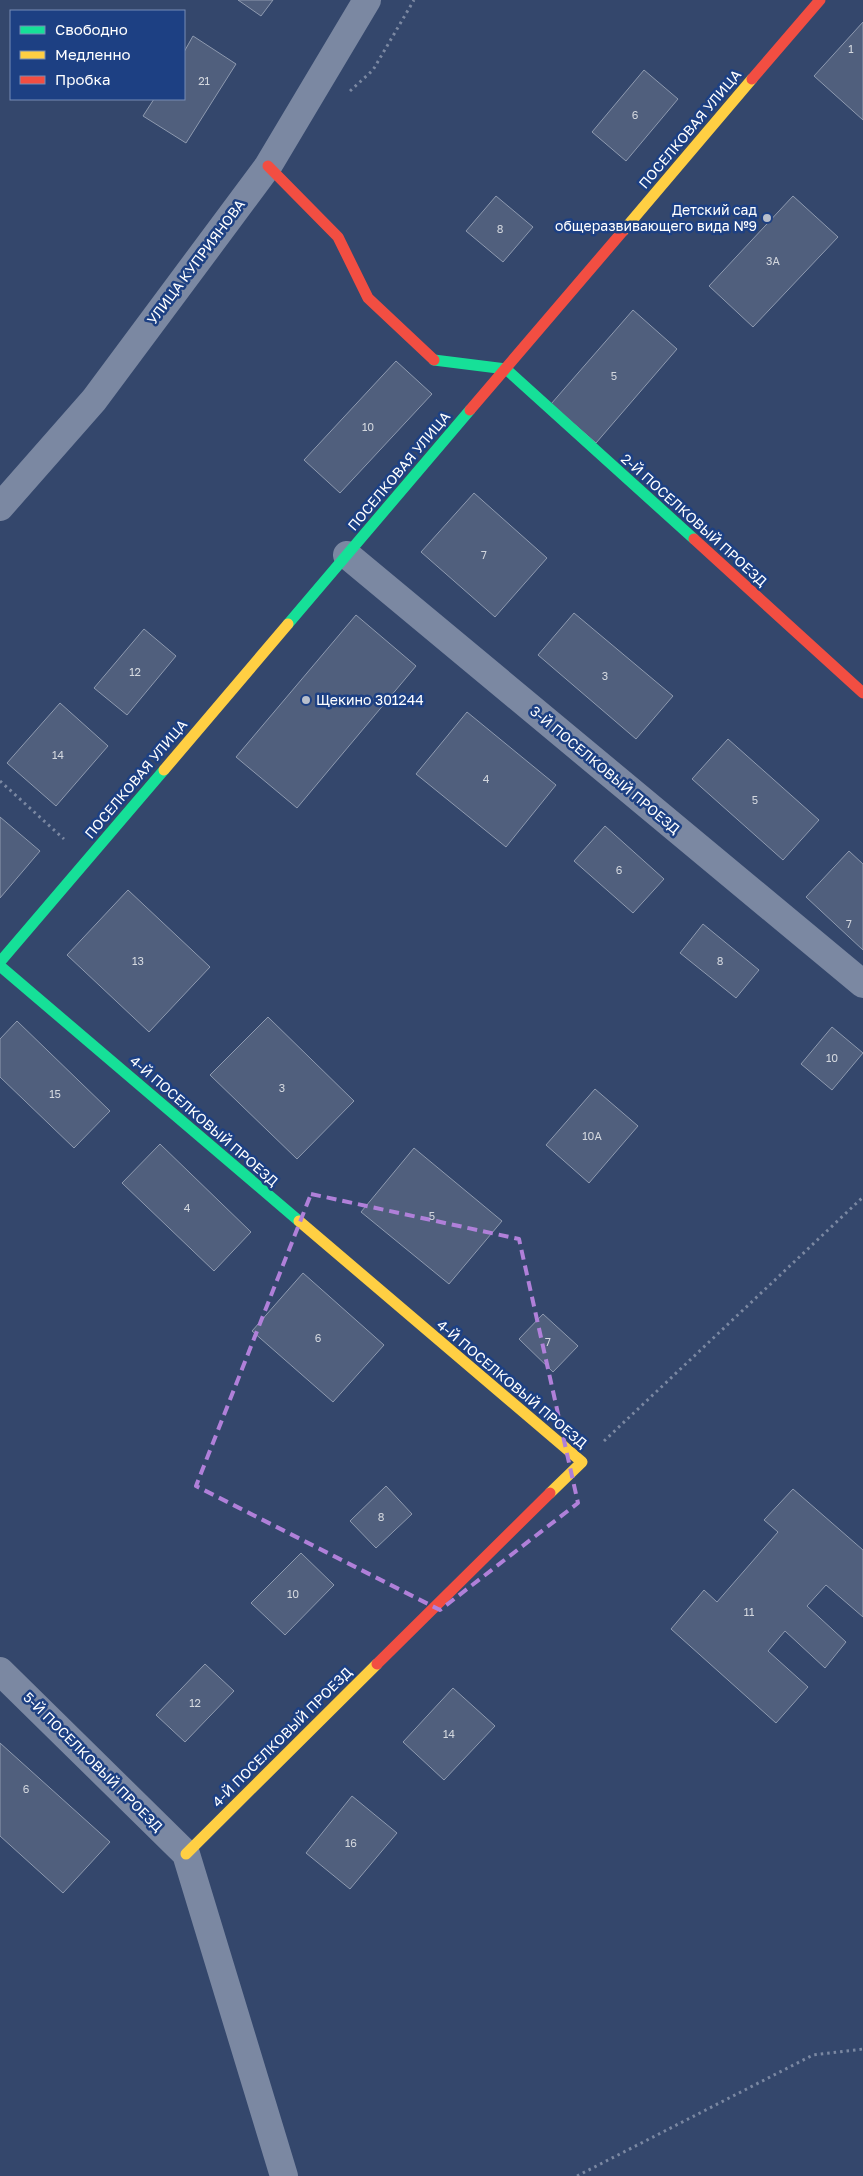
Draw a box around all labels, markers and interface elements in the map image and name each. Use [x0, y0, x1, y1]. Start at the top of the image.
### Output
legend [10, 10, 185, 100]
text: Свободно [55, 20, 128, 38]
house number: 1 [848, 42, 854, 55]
text: Медленно [55, 45, 131, 63]
street label: ПОСЕЛКОВАЯ УЛИЦА [635, 65, 745, 192]
text: Пробка [55, 70, 110, 88]
house number: 21 [198, 74, 210, 87]
house number: 6 [632, 108, 639, 121]
street label: УЛИЦА КУПРИЯНОВА [143, 195, 248, 327]
place label: Детский сад общеразвивающего вида №9 [555, 201, 758, 234]
marker: Детский сад общеразвивающего вида №9 [761, 212, 773, 224]
house number: 8 [497, 222, 504, 235]
house number: 3А [766, 254, 781, 267]
house number: 5 [611, 369, 617, 382]
street label: ПОСЕЛКОВАЯ УЛИЦА [344, 407, 454, 534]
house number: 10 [362, 420, 374, 433]
street label: 2-Й ПОСЕЛКОВЫЙ ПРОЕЗД [618, 450, 771, 590]
house number: 7 [481, 548, 487, 561]
house number: 12 [129, 665, 141, 678]
house number: 3 [602, 669, 608, 682]
place label: Щекино 301244 [316, 691, 424, 708]
marker: Щекино 301244 [300, 694, 312, 706]
street label: 3-Й ПОСЕЛКОВЫЙ ПРОЕЗД [527, 702, 684, 837]
street label: ПОСЕЛКОВАЯ УЛИЦА [81, 715, 191, 842]
house number: 14 [52, 748, 64, 761]
house number: 4 [483, 772, 490, 785]
house number: 5 [752, 793, 758, 806]
house number: 6 [616, 863, 623, 876]
house number: 7 [846, 917, 852, 930]
house number: 13 [132, 954, 144, 967]
house number: 8 [717, 954, 724, 967]
house number: 10 [826, 1051, 838, 1064]
street label: 4-Й ПОСЕЛКОВЫЙ ПРОЕЗД [127, 1052, 282, 1190]
house number: 3 [279, 1081, 285, 1094]
house number: 15 [49, 1087, 61, 1100]
house number: 10А [582, 1129, 602, 1142]
house number: 4 [184, 1201, 191, 1214]
house number: 5 [429, 1209, 435, 1222]
street label: 4-Й ПОСЕЛКОВЫЙ ПРОЕЗД [434, 1316, 591, 1451]
house number: 6 [315, 1331, 322, 1344]
house number: 7 [545, 1335, 551, 1348]
house number: 8 [378, 1510, 385, 1523]
house number: 10 [287, 1587, 299, 1600]
house number: 11 [744, 1605, 754, 1618]
street label: 4-Й ПОСЕЛКОВЫЙ ПРОЕЗД [208, 1663, 355, 1810]
street label: 5-Й ПОСЕЛКОВЫЙ ПРОЕЗД [20, 1688, 167, 1835]
house number: 12 [189, 1696, 201, 1709]
house number: 14 [443, 1727, 455, 1740]
house number: 6 [23, 1782, 30, 1795]
house number: 16 [345, 1836, 357, 1849]

